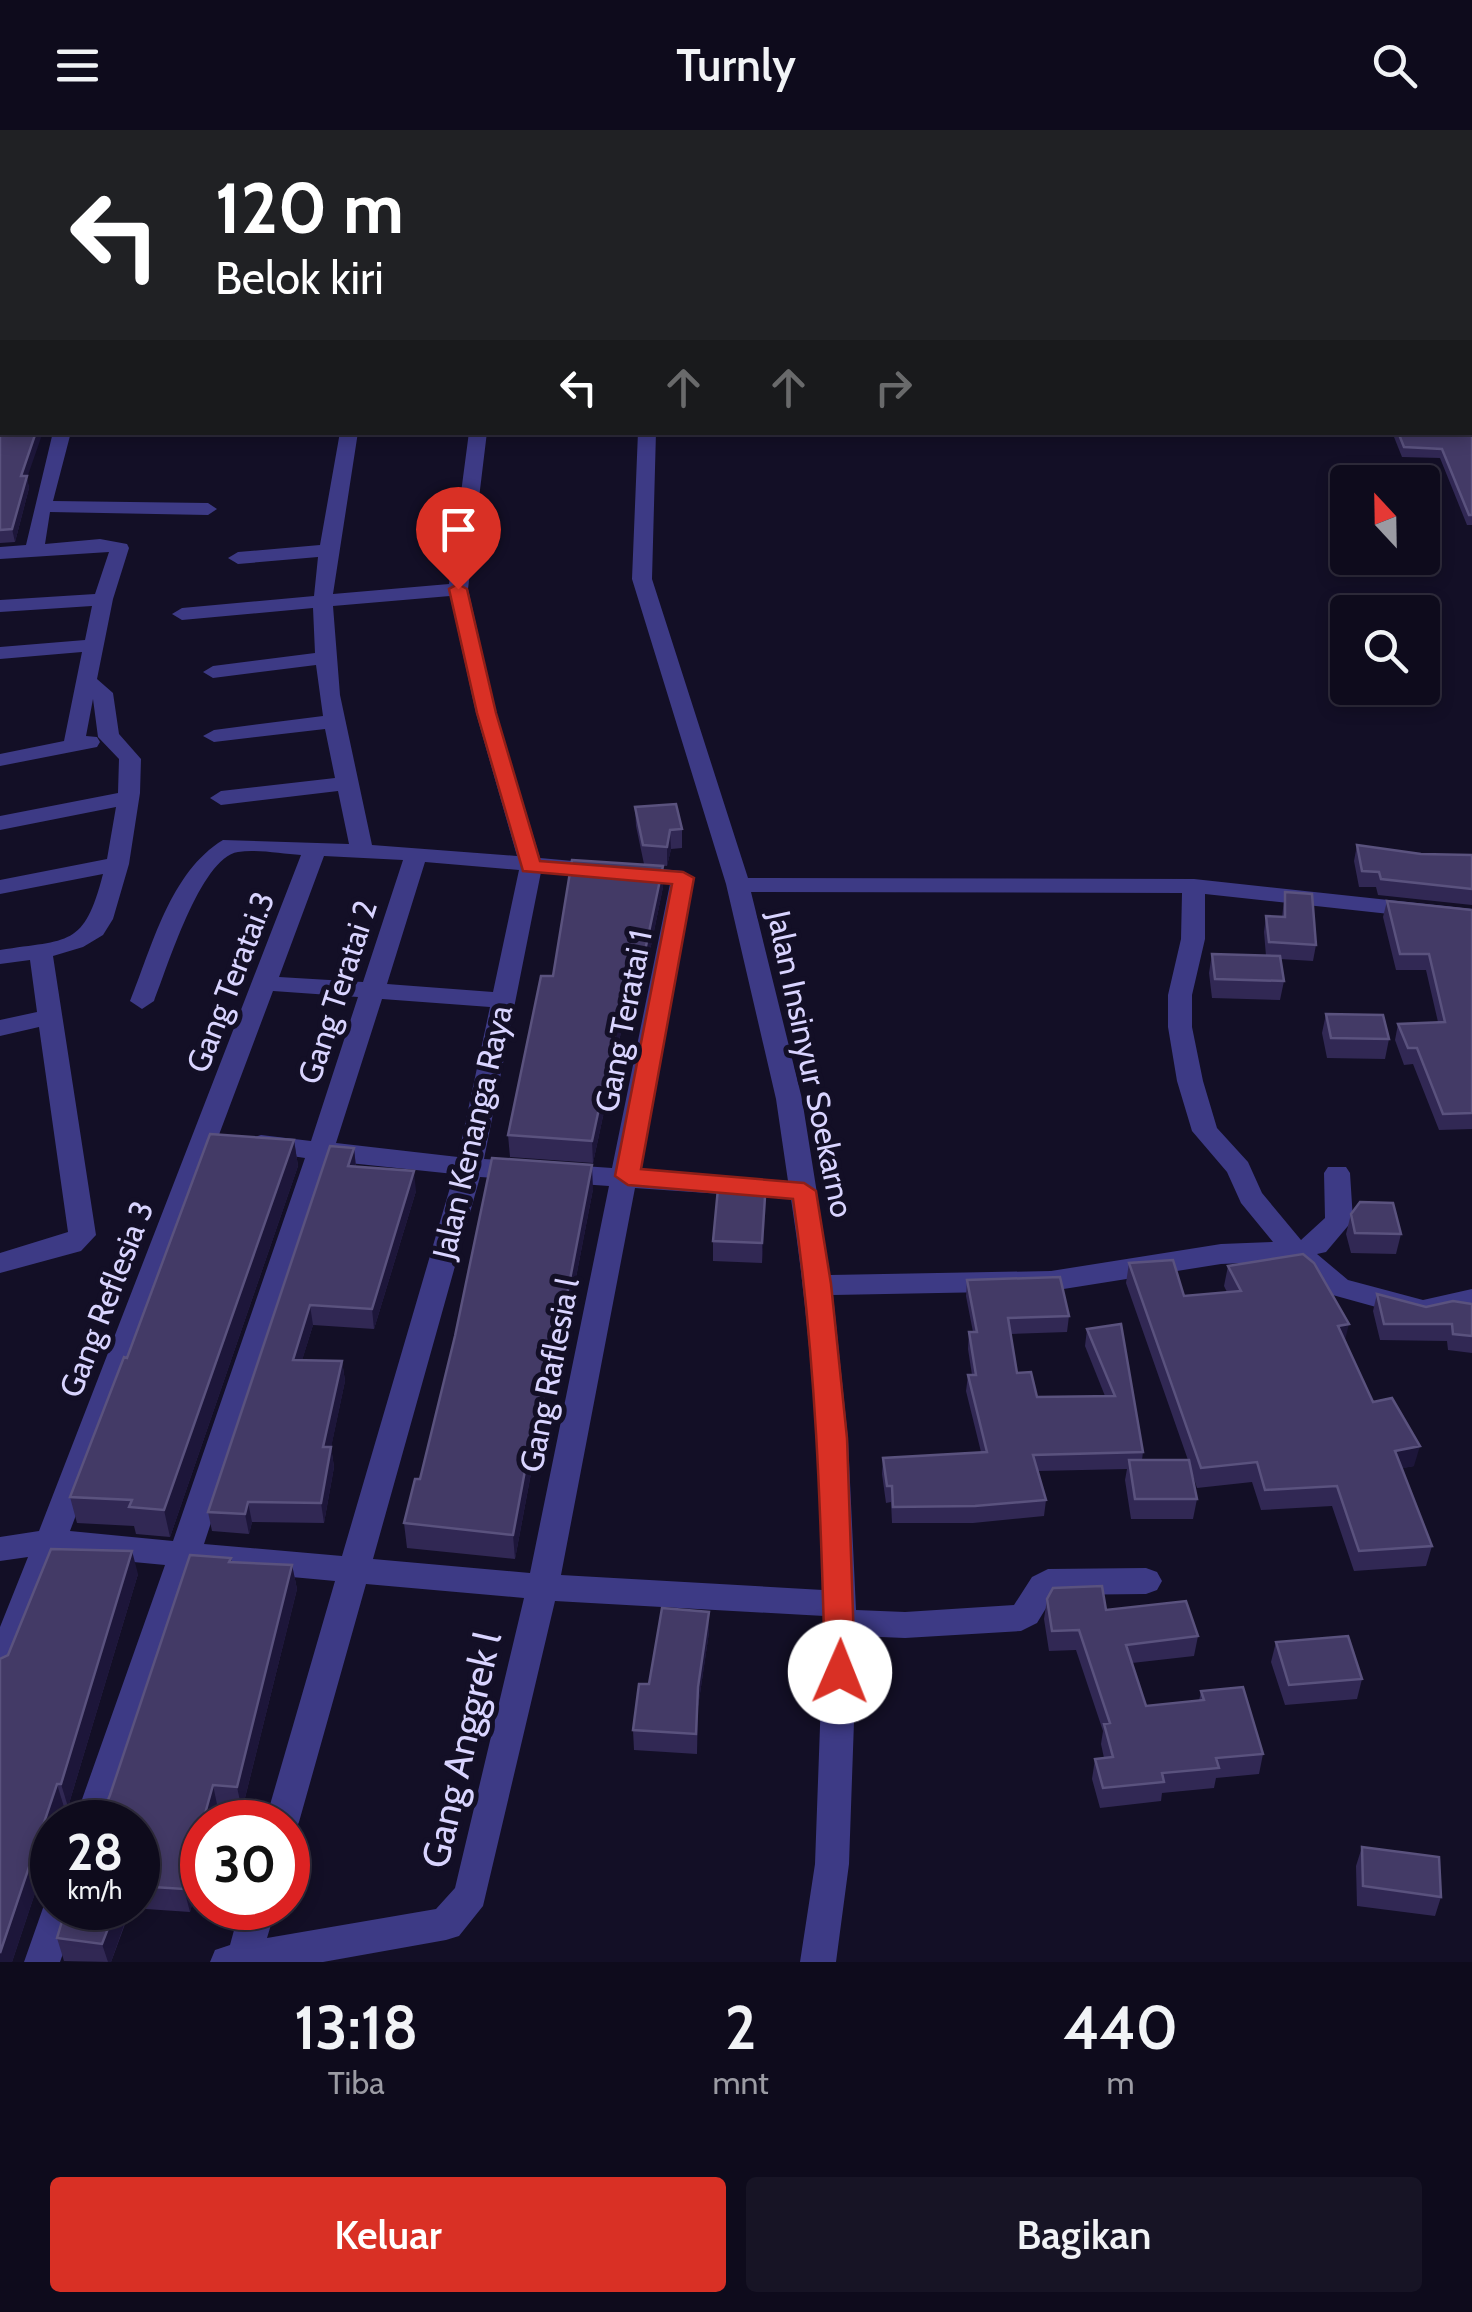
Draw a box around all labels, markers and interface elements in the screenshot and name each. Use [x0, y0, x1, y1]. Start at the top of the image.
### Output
icon: menu [50, 38, 105, 93]
text: Turnly [676, 38, 796, 92]
icon: search [1367, 38, 1422, 93]
text: 120 m [215, 165, 404, 251]
icon: left [50, 170, 180, 300]
text: Belok kiri [215, 251, 384, 305]
icon: left [551, 360, 606, 415]
icon: ahead [656, 360, 711, 415]
icon: ahead [761, 360, 816, 415]
icon: right [866, 360, 921, 415]
north arrow [1330, 465, 1440, 575]
map controls [1330, 465, 1440, 705]
pin [416, 487, 501, 590]
icon: arrive [431, 502, 486, 557]
button: search [1330, 595, 1440, 705]
street label: Gang Teratai.3 [178, 886, 282, 1078]
street label: Gang Teratai 2 [289, 895, 385, 1089]
street label: Jalan Insinyur Soekarno [759, 906, 863, 1221]
street label: Gang Teratai 1 [586, 927, 660, 1115]
street label: Jalan Kenanga Raya [424, 1001, 520, 1264]
street label: Gang Reflesia 3 [51, 1195, 161, 1403]
street label: Gang Raflesia l [511, 1274, 587, 1475]
position arrow [788, 1620, 892, 1724]
street label: Gang Anggrek l [411, 1628, 511, 1872]
speed limit sign: 30 [180, 1800, 310, 1930]
text: 28 [67, 1822, 123, 1883]
text: km/h [68, 1875, 122, 1905]
text: 13:18 [294, 1991, 418, 2064]
text: 2 [725, 1991, 756, 2064]
text: 440 [1063, 1991, 1178, 2064]
text: Tiba [328, 2063, 385, 2102]
text: mnt [712, 2063, 769, 2102]
text: m [1106, 2063, 1134, 2102]
button: Keluar [50, 2177, 726, 2292]
button: Bagikan [746, 2177, 1422, 2292]

